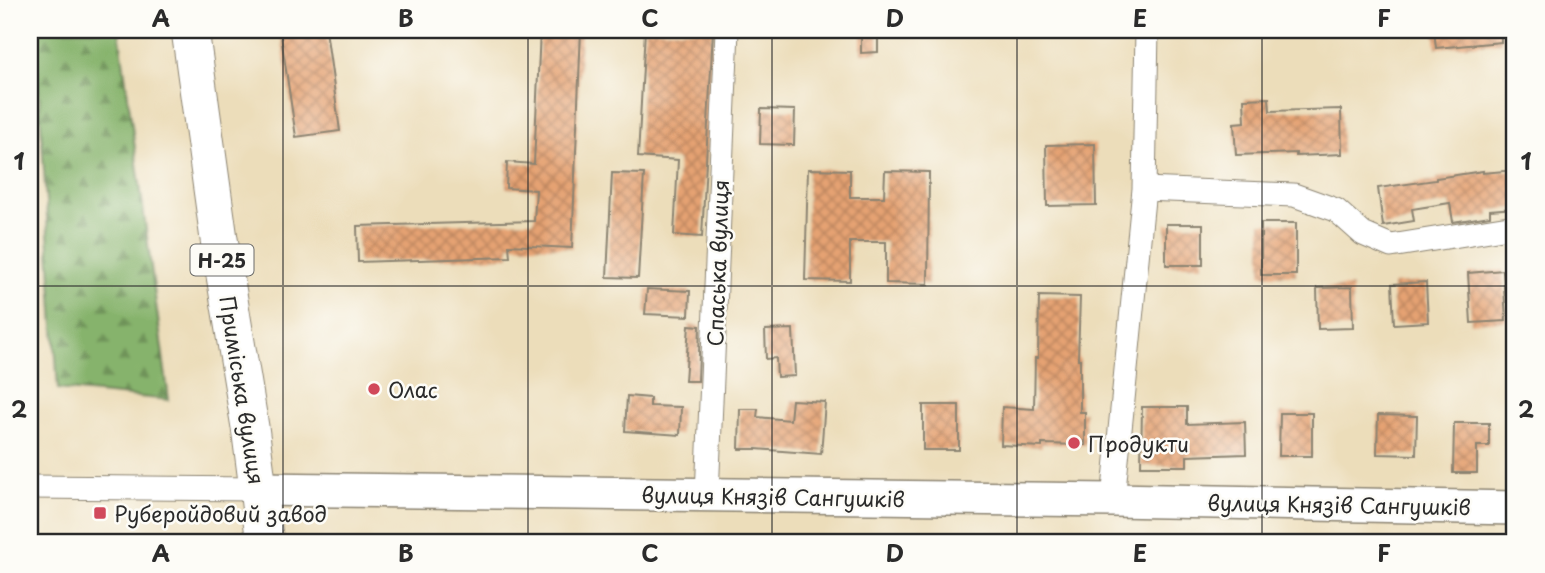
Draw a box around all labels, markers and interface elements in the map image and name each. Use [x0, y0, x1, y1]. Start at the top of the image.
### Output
text: A [152, 0, 170, 35]
text: B [398, 0, 414, 35]
text: C [641, 0, 659, 35]
text: D [886, 0, 904, 35]
text: E [1133, 0, 1147, 35]
text: F [1377, 0, 1391, 35]
text: 1 [14, 143, 25, 178]
text: 1 [1521, 143, 1532, 178]
street label: Спаська вулиця [698, 179, 736, 347]
road number: Н-25 [190, 244, 254, 276]
street label: Приміська вулиця [212, 293, 274, 487]
place label: Олас [388, 373, 438, 405]
marker: Олас [366, 381, 382, 397]
text: 2 [11, 391, 27, 426]
text: 2 [1518, 391, 1534, 426]
place label: Продукти [1088, 427, 1189, 459]
marker: Продукти [1066, 435, 1082, 451]
street label: вулиця Князів Сангушків [641, 478, 905, 514]
street label: вулиця Князів Сангушків [1207, 486, 1471, 522]
place label: Руберойдовий завод [114, 497, 327, 529]
marker: Руберойдовий завод [92, 505, 108, 521]
text: A [152, 535, 170, 570]
text: B [398, 535, 414, 570]
text: C [641, 535, 659, 570]
text: D [886, 535, 904, 570]
text: E [1133, 535, 1147, 570]
text: F [1377, 535, 1391, 570]

